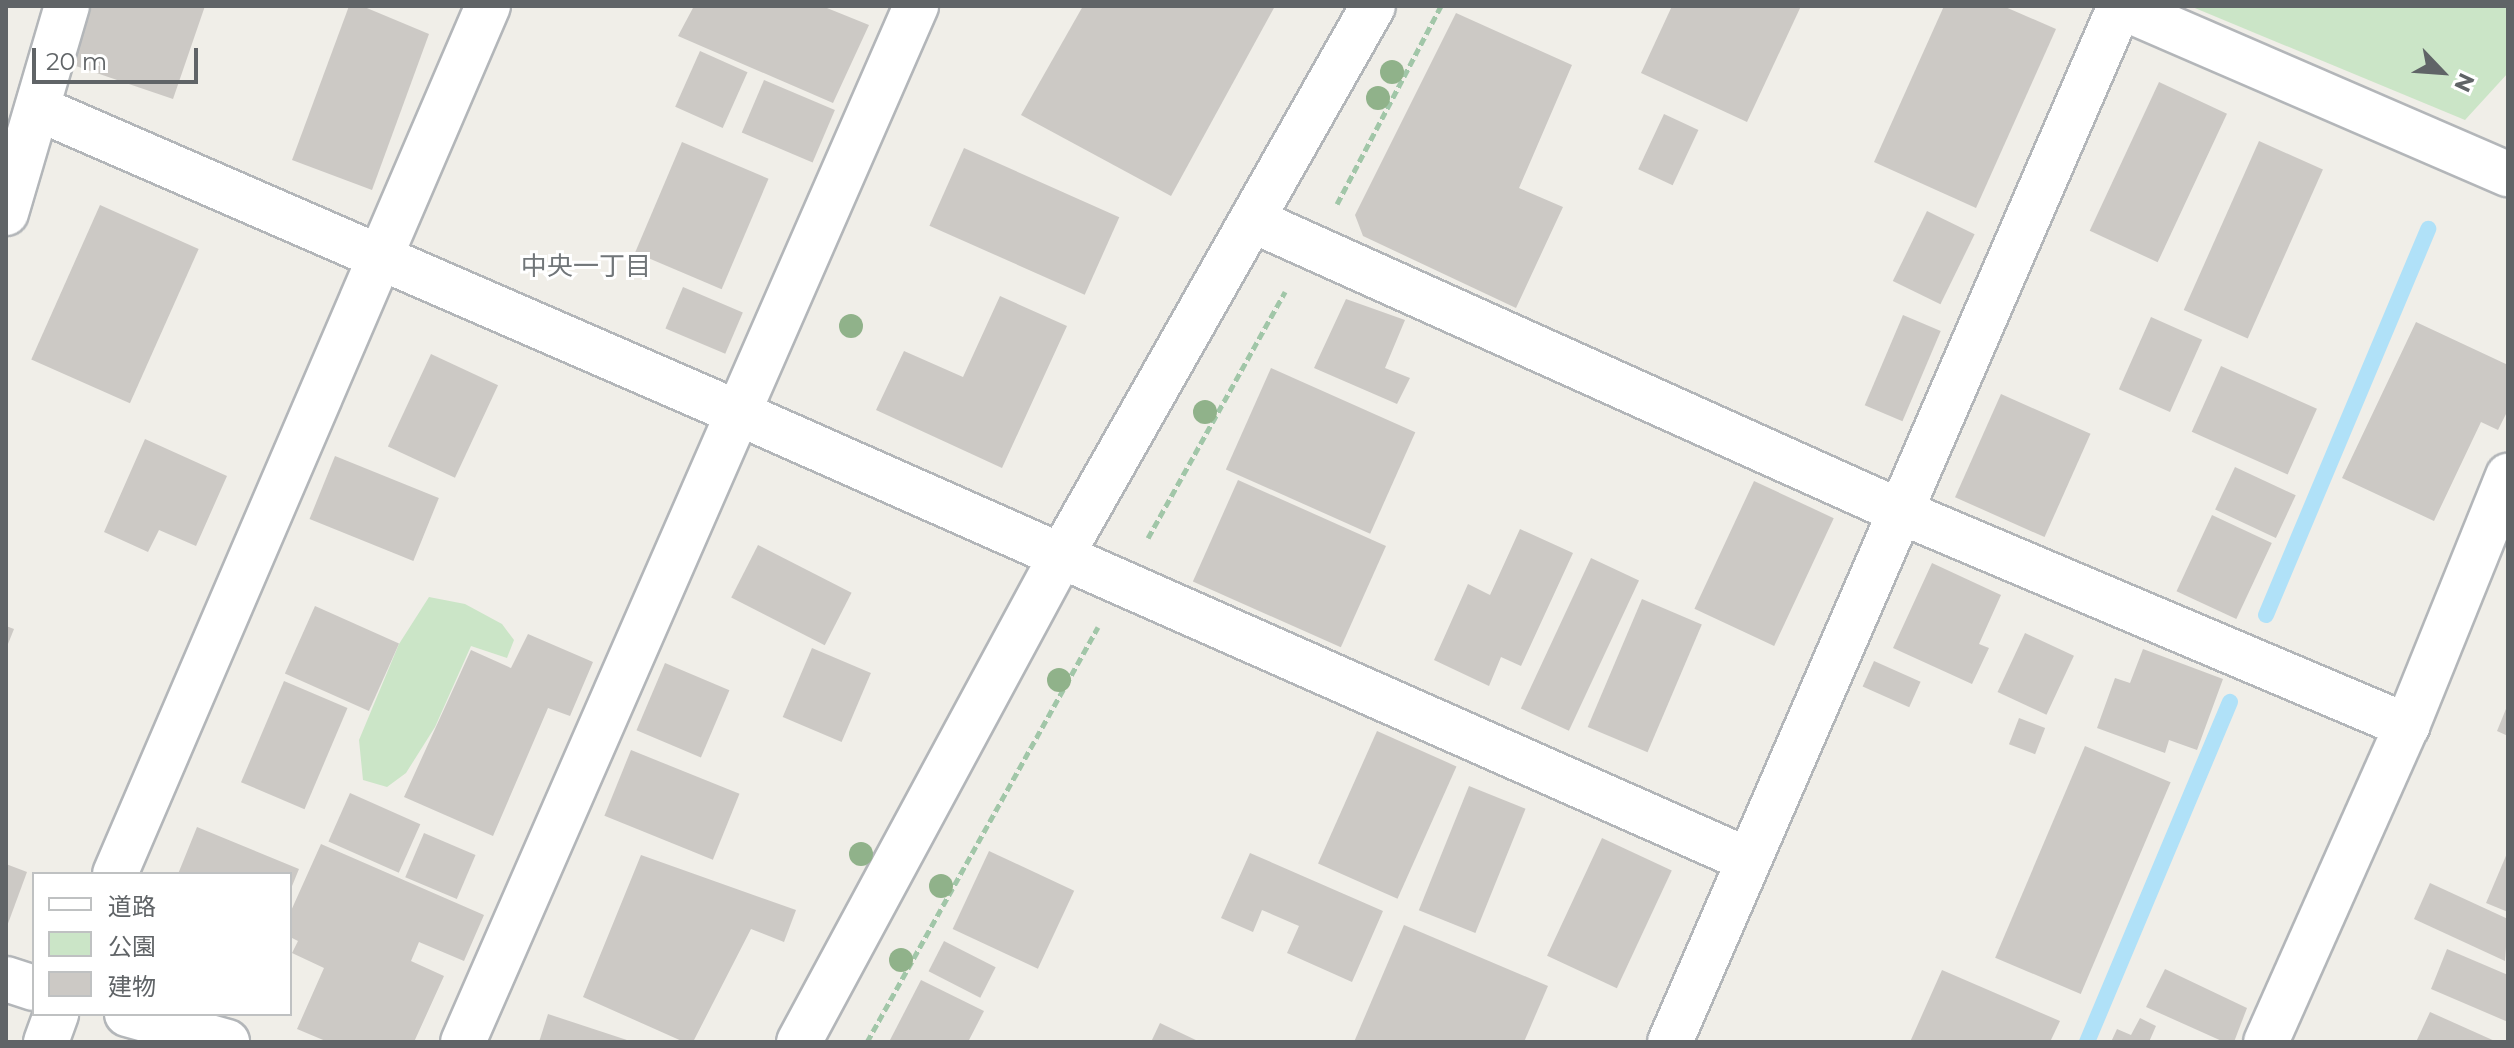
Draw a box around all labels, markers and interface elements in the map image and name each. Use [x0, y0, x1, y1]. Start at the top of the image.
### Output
scale bar [36, 32, 202, 82]
north arrow [2402, 32, 2482, 112]
text: 20 m [46, 47, 107, 76]
text: N [2448, 69, 2480, 96]
district label: 中央一丁目 [521, 251, 651, 283]
legend [32, 872, 292, 1016]
text: 道路 [108, 892, 156, 921]
text: 公園 [108, 932, 156, 961]
text: 建物 [108, 972, 156, 1001]

